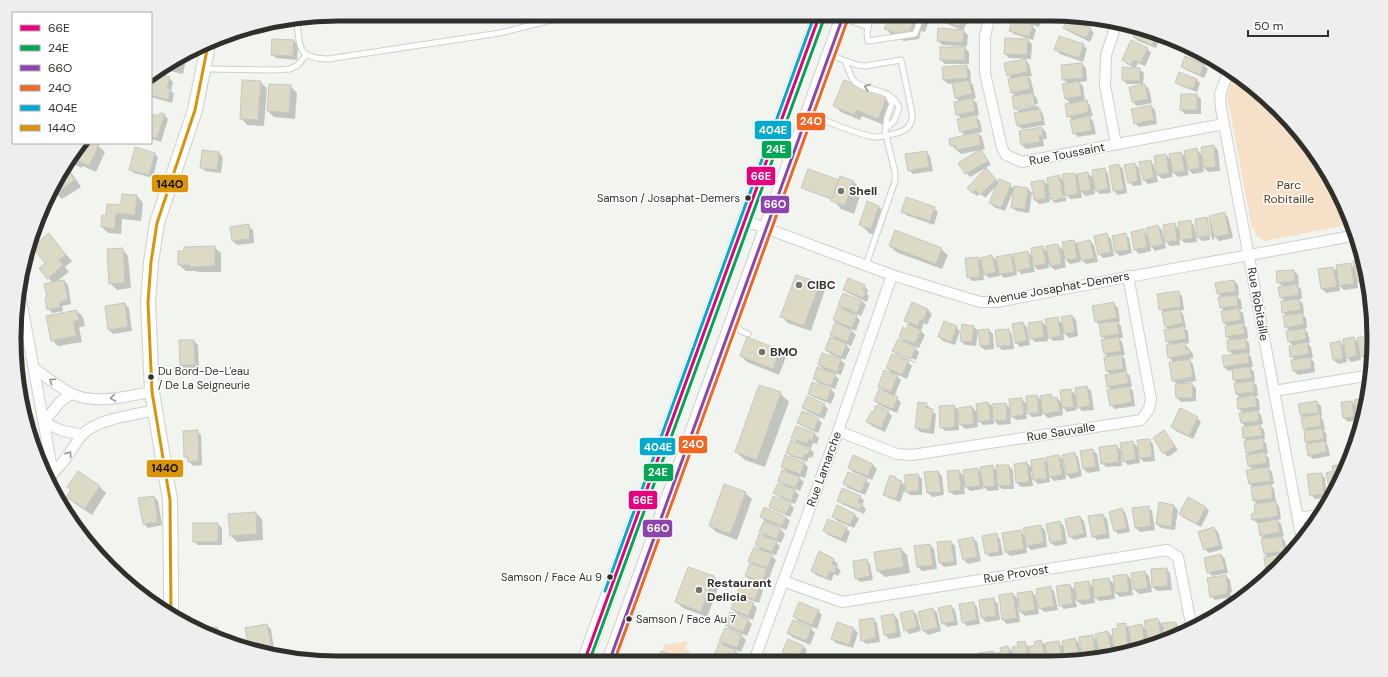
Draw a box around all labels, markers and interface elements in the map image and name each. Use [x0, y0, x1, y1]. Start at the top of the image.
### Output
legend [12, 12, 152, 144]
scale bar [1248, 12, 1328, 38]
text: 50 m [1254, 18, 1283, 34]
text: 66E [48, 20, 70, 36]
text: 24E [48, 40, 69, 56]
text: 66O [48, 60, 72, 76]
text: 24O [48, 80, 71, 96]
one-way arrow [864, 84, 871, 92]
text: 404E [48, 100, 78, 116]
line badge: 24O [796, 112, 826, 131]
text: 24O [800, 114, 822, 128]
text: 144O [48, 120, 76, 136]
line badge: 404E [754, 120, 792, 140]
text: 404E [759, 123, 787, 137]
street label: Rue Toussaint [1028, 139, 1106, 169]
line badge: 24E [761, 140, 792, 159]
text: 24E [766, 142, 786, 156]
line badge: 66E [746, 166, 776, 186]
text: 66E [751, 169, 771, 183]
line badge: 144O [151, 174, 189, 193]
text: 144O [157, 177, 184, 191]
park label: Parc Robitaille [1264, 177, 1314, 207]
place label: Shell [849, 183, 877, 199]
marker: Shell [836, 186, 846, 196]
place label: Samson / Josaphat-Demers [597, 191, 740, 205]
marker: Samson / Josaphat-Demers [743, 193, 753, 203]
line badge: 66O [760, 195, 790, 214]
text: 66O [764, 197, 787, 211]
street label: Rue Robitaille [1244, 266, 1272, 342]
street label: Avenue Josaphat-Demers [985, 268, 1131, 308]
place label: CIBC [807, 277, 836, 293]
marker: CIBC [794, 280, 804, 290]
place label: BMO [770, 344, 798, 360]
marker: BMO [757, 347, 767, 357]
place label: Du Bord-De-L'eau / De La Seigneurie [158, 364, 250, 392]
marker: Du Bord-De-L'eau / De La Seigneurie [146, 372, 156, 382]
one-way arrow [50, 379, 57, 386]
one-way arrow [110, 393, 116, 402]
street label: Rue Sauvalle [1026, 419, 1097, 445]
street label: Rue Lamarche [803, 429, 845, 509]
line badge: 24O [678, 435, 708, 454]
line badge: 404E [639, 437, 676, 456]
text: 24O [682, 437, 704, 451]
text: 404E [644, 440, 672, 454]
one-way arrow [64, 452, 71, 459]
line badge: 144O [146, 459, 184, 478]
text: 144O [152, 461, 179, 475]
line badge: 24E [643, 463, 674, 482]
text: 24E [648, 465, 668, 479]
line badge: 66E [628, 490, 658, 510]
text: 66E [633, 493, 653, 507]
line badge: 66O [642, 519, 673, 538]
text: 66O [647, 521, 670, 535]
street label: Rue Provost [982, 561, 1050, 587]
place label: Samson / Face Au 9 [501, 570, 602, 584]
marker: Samson / Face Au 9 [605, 572, 615, 582]
place label: Restaurant Delicia [707, 575, 772, 605]
marker: Restaurant Delicia [694, 585, 704, 595]
place label: Samson / Face Au 7 [636, 612, 736, 626]
marker: Samson / Face Au 7 [624, 614, 634, 624]

